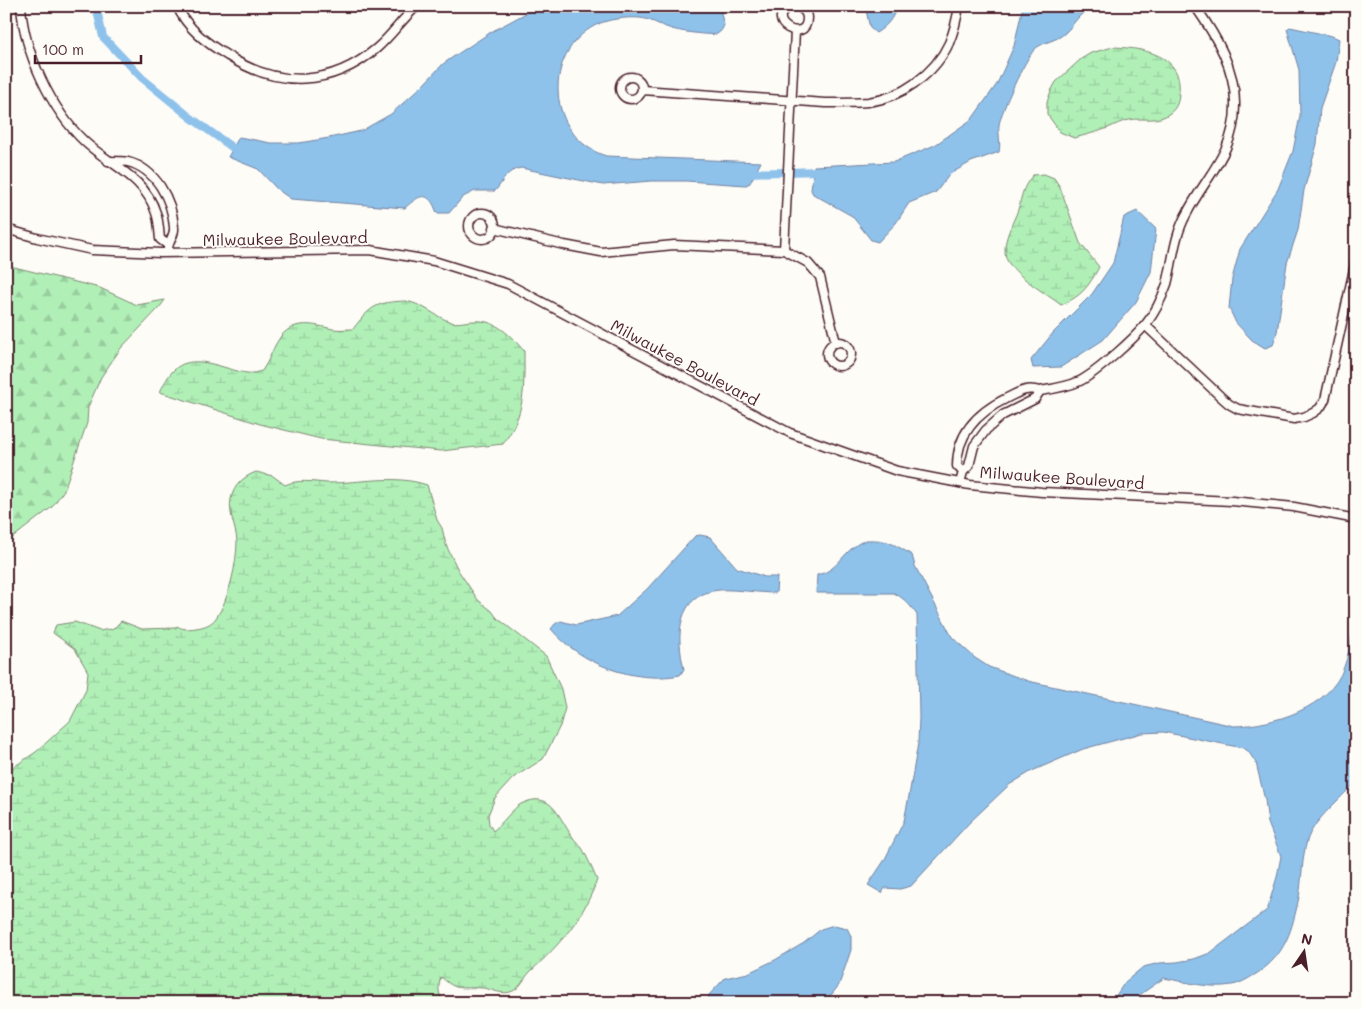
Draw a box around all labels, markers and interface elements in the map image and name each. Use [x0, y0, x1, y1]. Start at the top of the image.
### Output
scale bar [35, 32, 141, 64]
text: 100 m [42, 39, 84, 59]
street label: Milwaukee Boulevard [202, 226, 368, 250]
street label: Milwaukee Boulevard [607, 314, 763, 410]
street label: Milwaukee Boulevard [979, 461, 1145, 493]
north arrow [1280, 926, 1330, 976]
text: N [1300, 928, 1314, 949]

